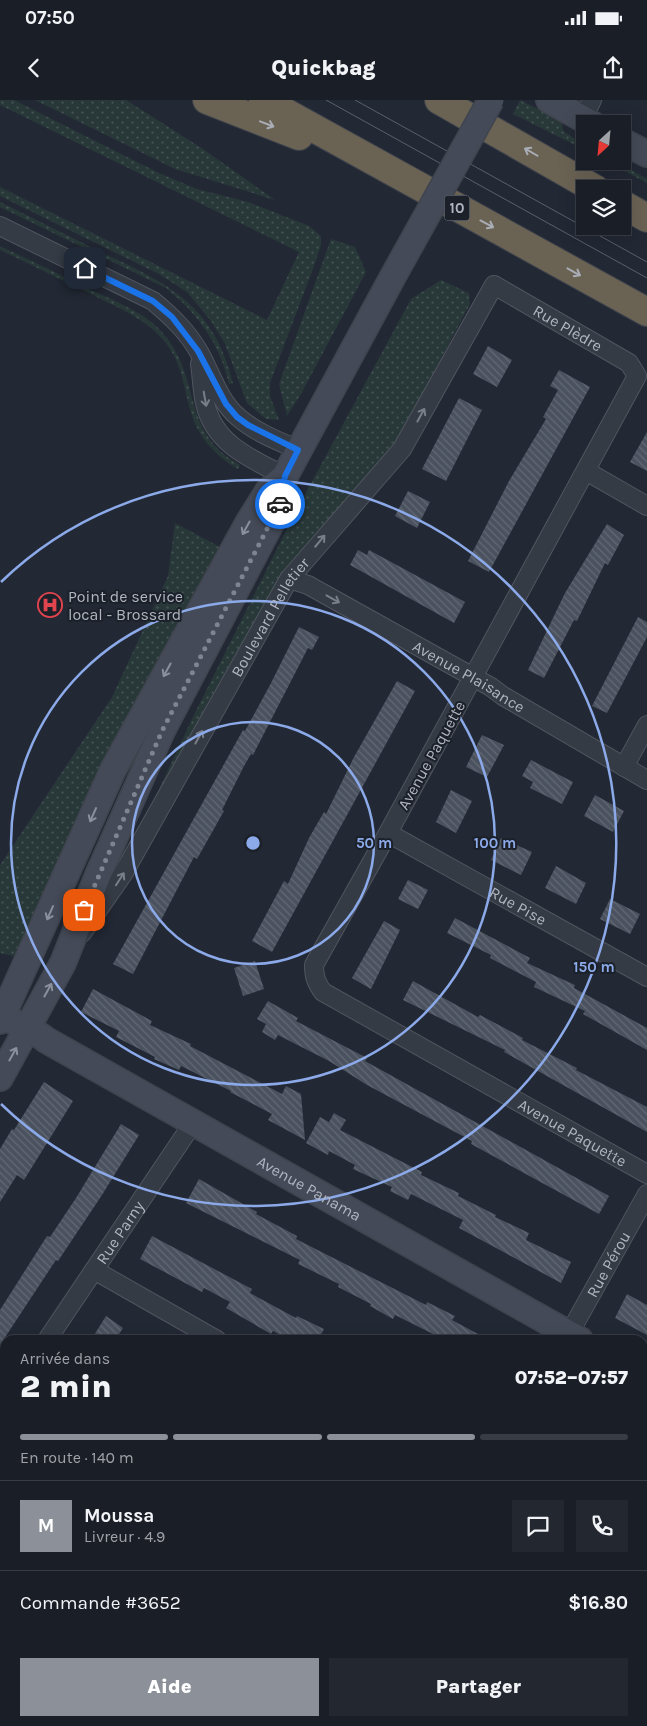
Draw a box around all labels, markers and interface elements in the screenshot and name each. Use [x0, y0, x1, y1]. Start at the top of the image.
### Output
text: 07:50 [25, 7, 75, 29]
icon: back [20, 54, 48, 82]
icon: share [599, 54, 627, 82]
text: Quickbag [271, 55, 376, 81]
north arrow [576, 115, 631, 170]
map controls [576, 115, 631, 235]
one-way arrow [259, 120, 274, 129]
one-way arrow [523, 147, 538, 157]
button: layers [576, 180, 631, 235]
road number: 10 [444, 196, 470, 220]
one-way arrow [479, 220, 494, 229]
pin [64, 247, 106, 289]
icon: home [71, 254, 99, 282]
one-way arrow [566, 267, 581, 277]
street label: Rue Plèdre [530, 301, 606, 356]
one-way arrow [201, 391, 211, 407]
one-way arrow [416, 407, 426, 422]
courier [255, 479, 305, 529]
icon: car [266, 490, 294, 518]
one-way arrow [240, 520, 250, 535]
one-way arrow [314, 535, 325, 548]
street label: Boulevard Pelletier [227, 554, 314, 680]
place label: Point de service local - Brossard [68, 587, 183, 624]
hospital icon: Point de service local - Brossard [37, 592, 63, 618]
one-way arrow [325, 595, 340, 604]
street label: Avenue Plaisance [409, 636, 528, 717]
one-way arrow [162, 663, 172, 677]
street label: Avenue Paquette [394, 697, 469, 813]
one-way arrow [194, 730, 204, 745]
one-way arrow [88, 807, 98, 822]
centre of rings [244, 834, 262, 852]
text: 50 m [356, 834, 392, 852]
text: 100 m [474, 834, 516, 852]
one-way arrow [115, 873, 125, 887]
street label: Rue Pise [486, 883, 550, 929]
pin [63, 889, 105, 931]
icon: bag [70, 896, 98, 924]
one-way arrow [44, 905, 54, 920]
text: 150 m [573, 958, 615, 976]
one-way arrow [44, 983, 54, 997]
one-way arrow [9, 1047, 18, 1062]
street label: Avenue Paquette [515, 1095, 630, 1171]
street label: Avenue Panama [254, 1152, 364, 1225]
street label: Rue Parny [92, 1197, 148, 1268]
street label: Rue Pérou [582, 1228, 634, 1301]
text: Arrivée dans [20, 1349, 110, 1368]
text: 07:52–07:57 [515, 1367, 628, 1389]
text: 2 min [20, 1368, 112, 1405]
text: En route · 140 m [20, 1448, 134, 1467]
button: chat [512, 1500, 564, 1552]
button: phone [576, 1500, 628, 1552]
text: Moussa [84, 1505, 154, 1527]
text: M [38, 1515, 54, 1537]
text: Livreur · 4.9 [84, 1527, 165, 1546]
text: Commande #3652 [20, 1592, 181, 1614]
text: $16.80 [568, 1592, 628, 1614]
button: Aide [20, 1658, 319, 1716]
button: Partager [329, 1658, 628, 1716]

